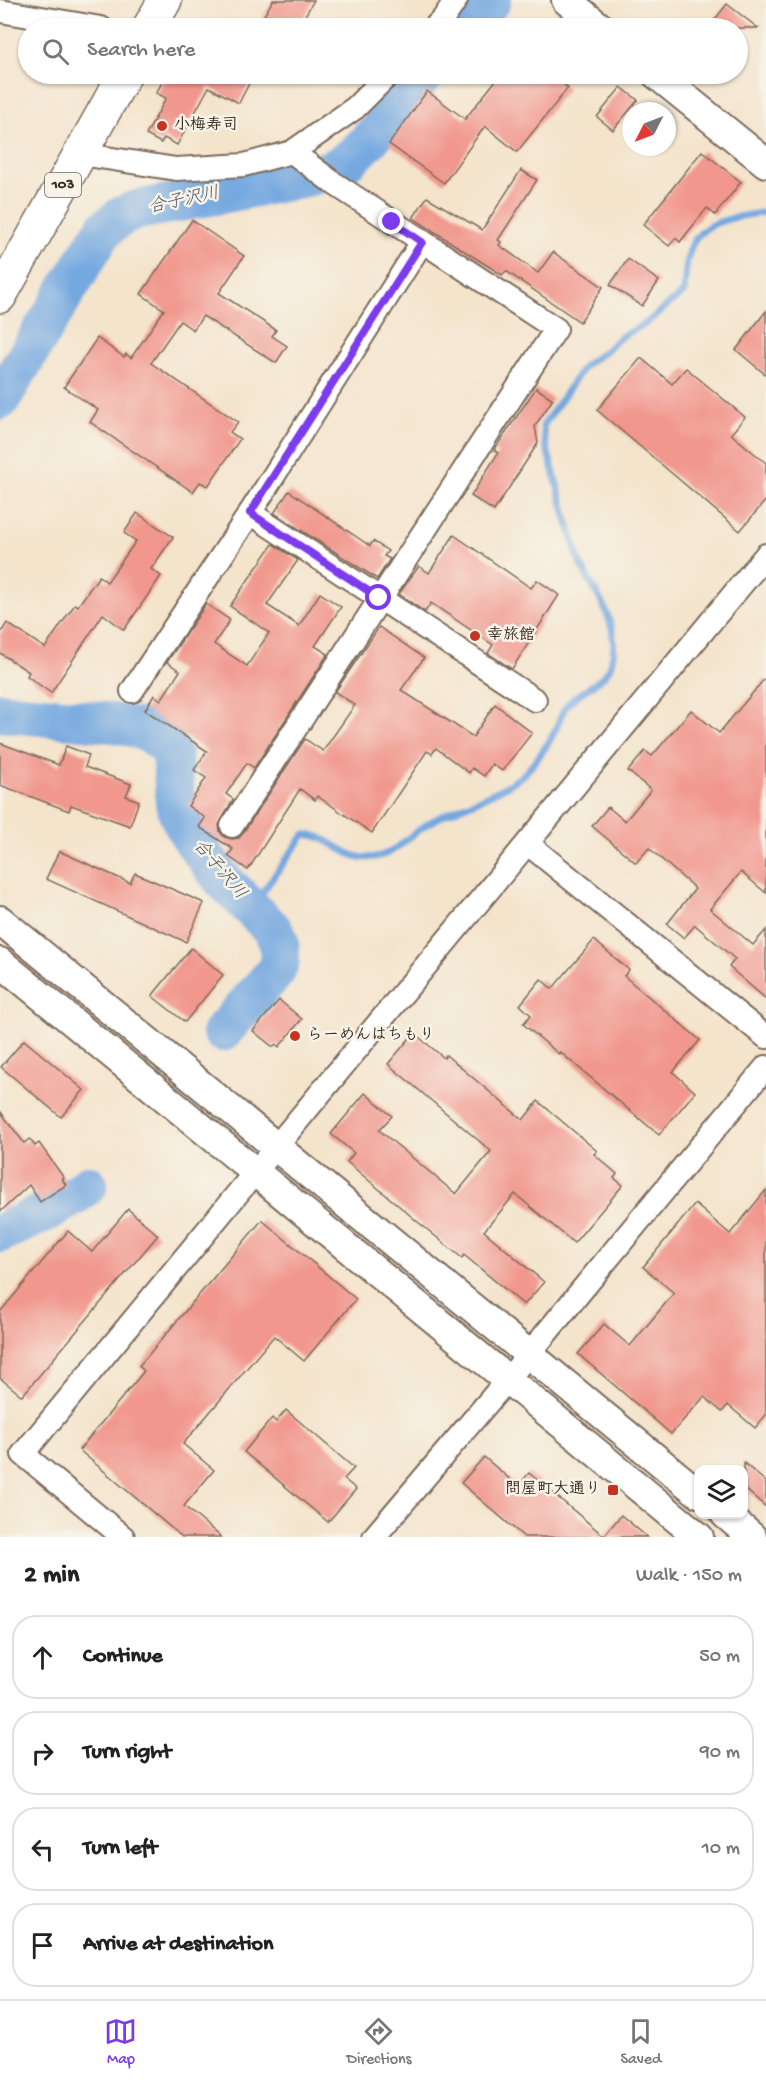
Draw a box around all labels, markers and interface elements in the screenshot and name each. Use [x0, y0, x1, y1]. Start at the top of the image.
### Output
search box [18, 18, 748, 84]
icon: search [39, 35, 72, 68]
text: Search here [87, 38, 195, 64]
north arrow [622, 102, 676, 156]
place label: 小梅寿司 [174, 115, 238, 136]
marker: 小梅寿司 [155, 119, 169, 133]
road number: 103 [45, 173, 81, 197]
water label: 合子沢川 [146, 182, 221, 219]
route end [378, 208, 404, 234]
route start [365, 584, 391, 610]
place label: 幸旅館 [487, 625, 535, 646]
marker: 幸旅館 [468, 629, 482, 643]
water label: 合子沢川 [188, 835, 251, 904]
place label: らーめんはちもり [307, 1026, 435, 1046]
marker: らーめんはちもり [288, 1029, 302, 1043]
map controls [694, 1465, 748, 1519]
button: layers [694, 1465, 748, 1519]
place label: 問屋町大通り [505, 1480, 601, 1500]
marker: 問屋町大通り [606, 1483, 620, 1497]
text: 2 min [24, 1561, 79, 1592]
text: Walk · 150 m [636, 1565, 742, 1588]
icon: ahead [26, 1641, 59, 1674]
text: Continue [83, 1644, 163, 1670]
text: 50 m [699, 1646, 740, 1669]
icon: right [26, 1737, 59, 1770]
text: Turn right [83, 1740, 171, 1766]
text: 90 m [700, 1742, 740, 1765]
icon: left [26, 1833, 59, 1866]
text: Turn left [83, 1836, 157, 1862]
text: 10 m [702, 1838, 740, 1861]
icon: arrive [26, 1929, 59, 1962]
text: Arrive at destination [83, 1932, 273, 1958]
tab: Map [104, 2015, 137, 2070]
tab: Directions [346, 2015, 412, 2070]
tab: Saved [620, 2015, 661, 2070]

